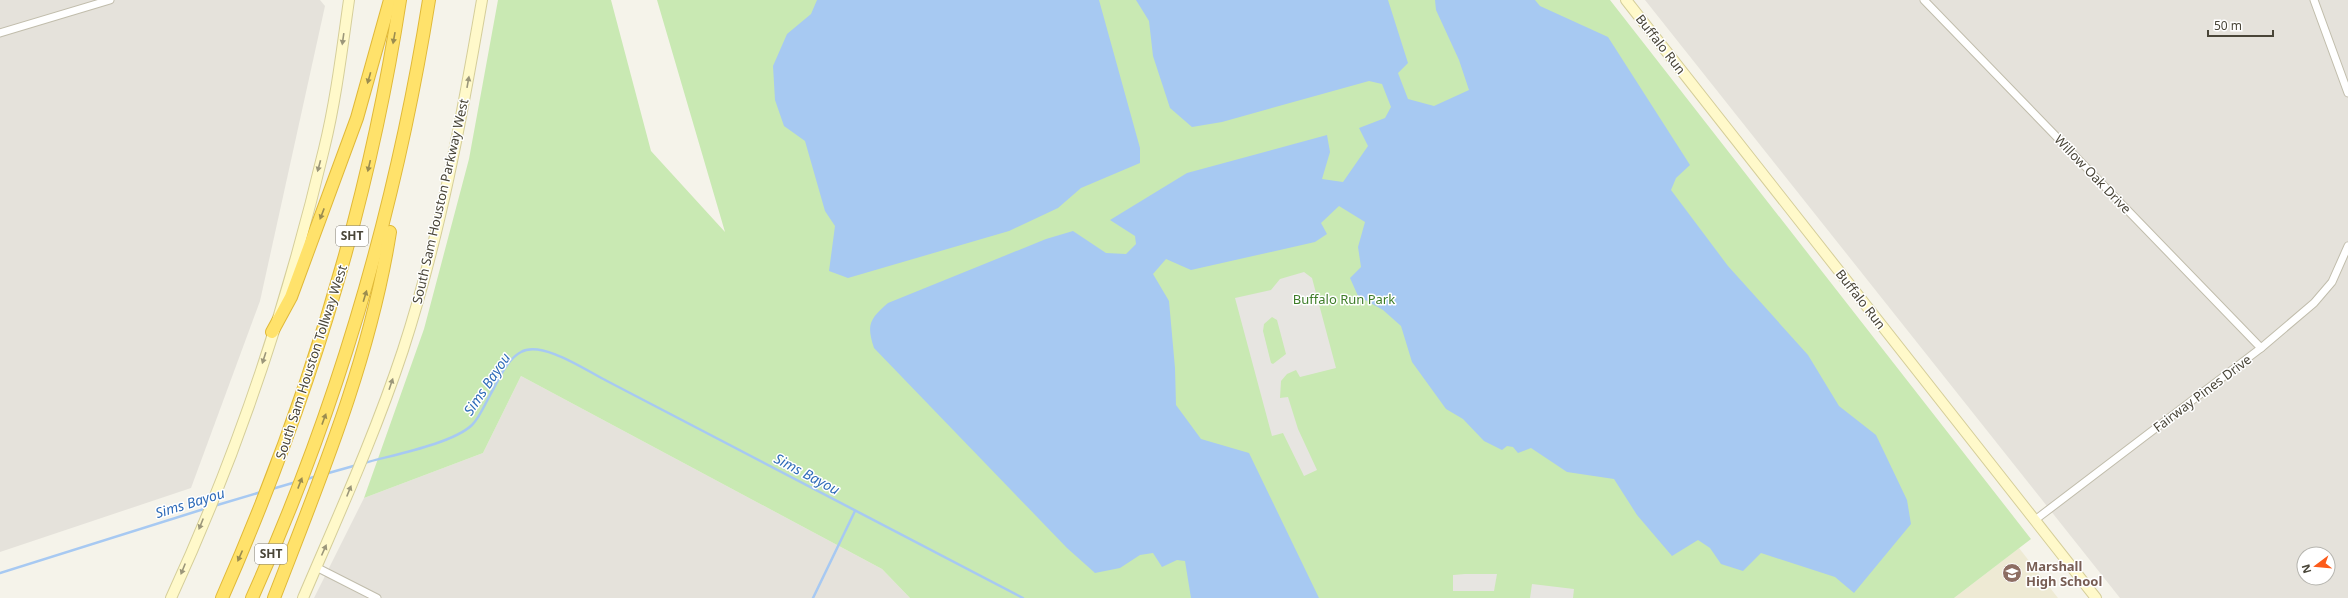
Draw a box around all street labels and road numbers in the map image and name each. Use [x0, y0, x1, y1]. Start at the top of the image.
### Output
street label: Buffalo Run [1632, 10, 1690, 78]
street label: South Sam Houston Parkway West [408, 96, 472, 305]
street label: Willow Oak Drive [2051, 131, 2135, 217]
road number: SHT [336, 226, 368, 246]
street label: South Sam Houston Tollway West [271, 262, 351, 461]
street label: Buffalo Run [1832, 265, 1890, 333]
street label: Fairway Pines Drive [2149, 350, 2255, 436]
road number: SHT [255, 544, 287, 564]

